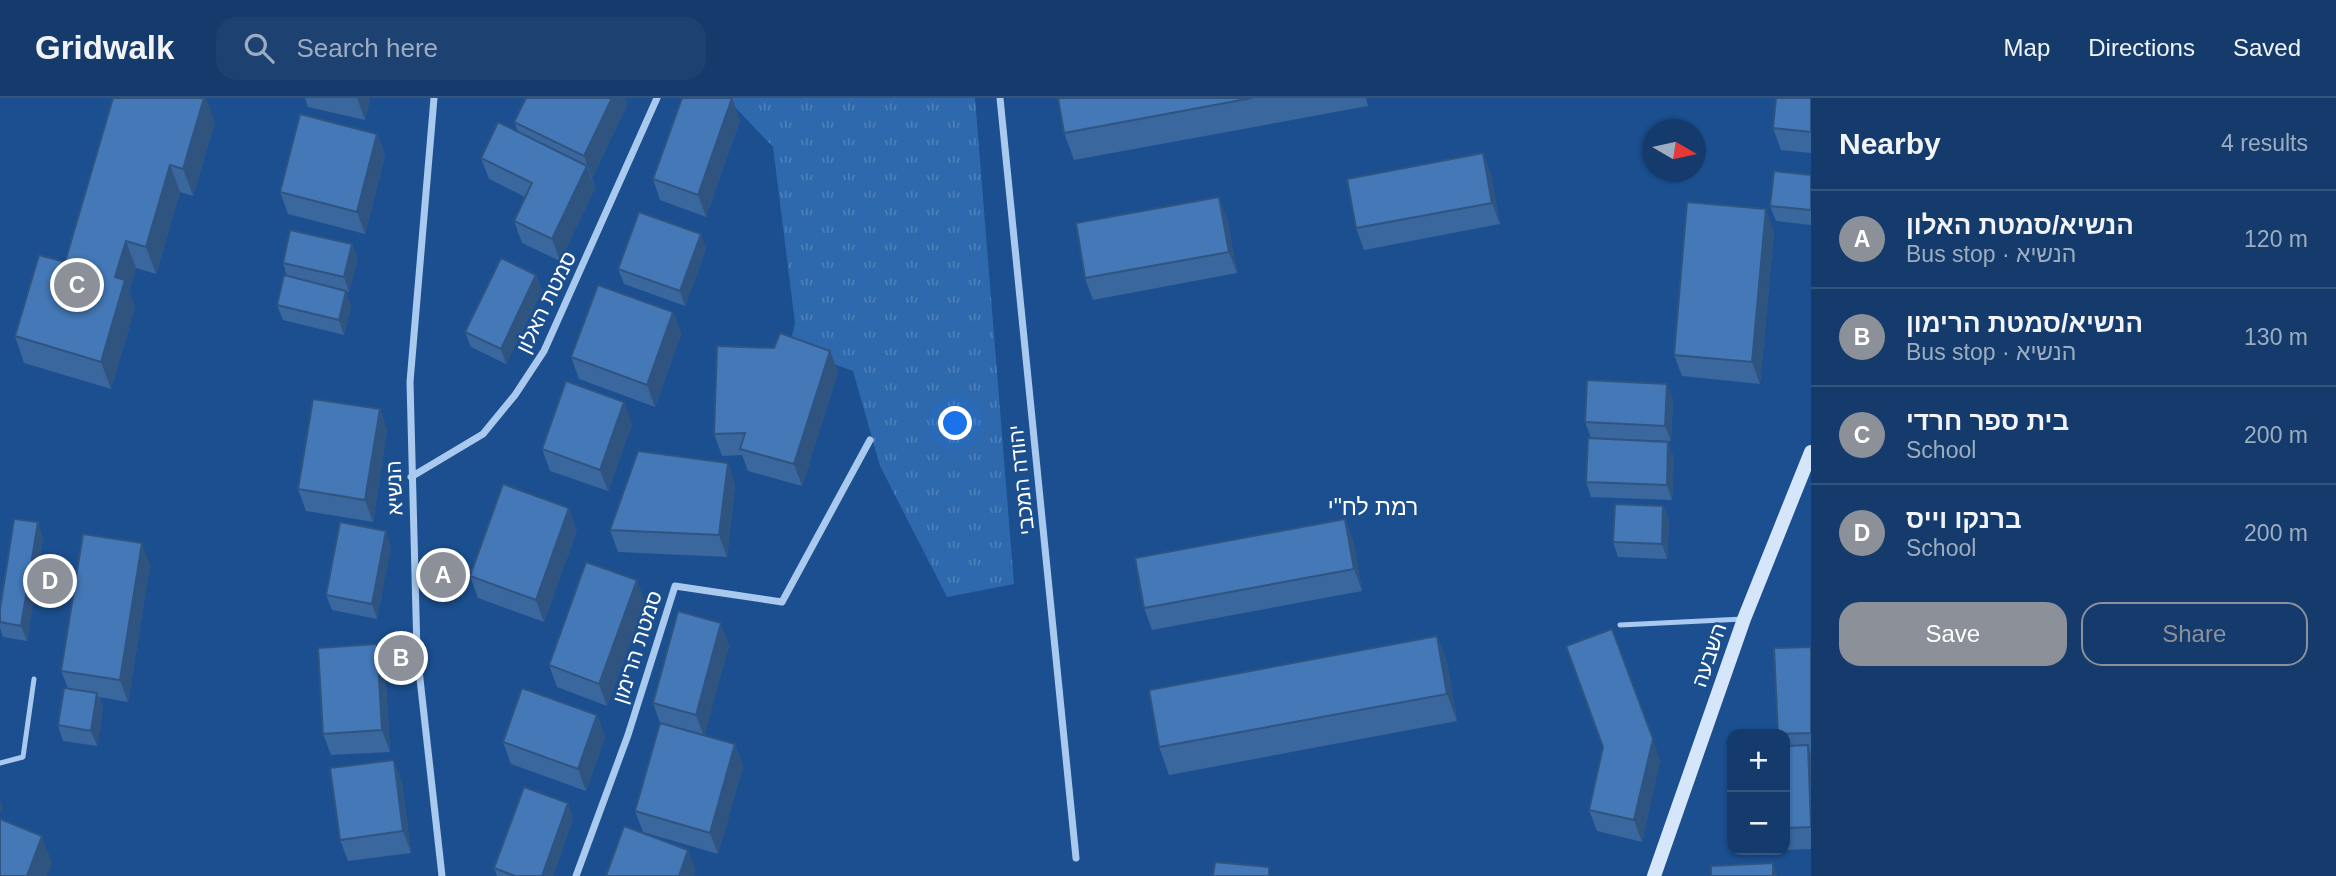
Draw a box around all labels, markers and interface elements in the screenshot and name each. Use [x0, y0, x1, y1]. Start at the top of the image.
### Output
search box [216, 17, 706, 80]
text: Gridwalk [35, 29, 174, 66]
icon: search [240, 29, 278, 67]
text: Search here [296, 33, 438, 63]
text: Map [2004, 34, 2050, 61]
text: Directions [2088, 34, 2195, 61]
text: Saved [2233, 34, 2301, 61]
north arrow [1643, 119, 1706, 182]
text: Nearby [1839, 127, 1941, 160]
text: 4 results [2221, 130, 2308, 156]
text: הנשיא/סמטת האלון [1906, 210, 2134, 240]
text: A [1854, 226, 1870, 252]
text: 120 m [2244, 226, 2308, 252]
text: Bus stop · הנשיא [1906, 241, 2076, 267]
street label: סמטת האלון [512, 247, 580, 357]
pin: C [54, 259, 100, 311]
text: הנשיא/סמטת הרימון [1906, 308, 2143, 338]
text: B [1854, 324, 1870, 350]
text: 130 m [2244, 324, 2308, 350]
text: Bus stop · הנשיא [1906, 339, 2076, 365]
your location [938, 406, 972, 440]
text: בית ספר חרדי [1906, 406, 2069, 436]
text: C [1854, 422, 1870, 448]
text: 200 m [2244, 422, 2308, 448]
street label: יהודה המכבי [1004, 424, 1038, 536]
text: School [1906, 437, 1976, 463]
street label: הנשיא [382, 460, 406, 516]
district label: רמת לח"י [1328, 494, 1418, 520]
text: ברנקו וייס [1906, 504, 2022, 534]
text: D [1854, 520, 1870, 546]
text: 200 m [2244, 520, 2308, 546]
text: School [1906, 535, 1976, 561]
pin: A [420, 549, 466, 601]
pin: D [27, 555, 73, 607]
street label: סמטת הרימון [608, 588, 666, 706]
button: Save [1839, 602, 2067, 666]
button: Share [2081, 602, 2308, 666]
street label: השבעה [1687, 620, 1731, 690]
pin: B [378, 632, 424, 684]
map controls [1727, 729, 1790, 855]
button: + [1727, 729, 1790, 792]
button: − [1727, 792, 1790, 855]

